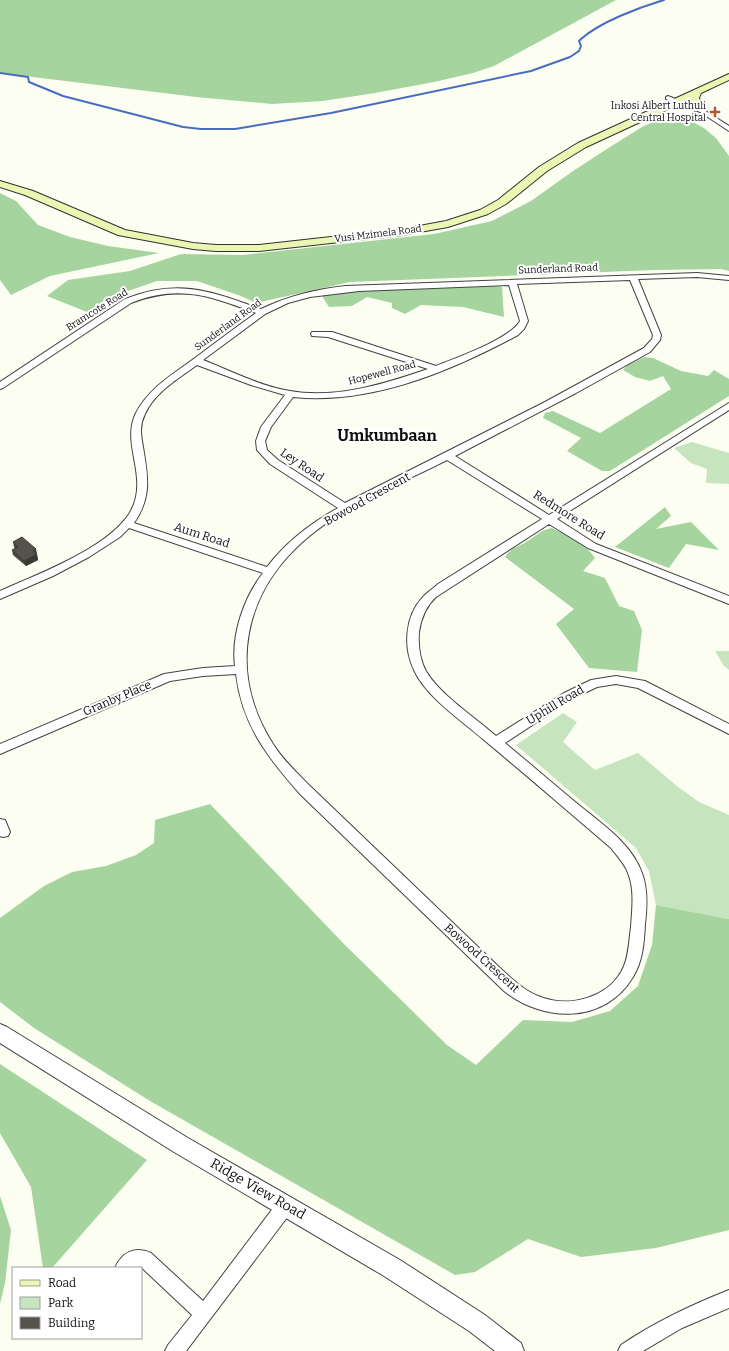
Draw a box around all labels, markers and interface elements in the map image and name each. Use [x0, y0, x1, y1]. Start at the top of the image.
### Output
place label: Inkosi Albert Luthuli Central Hospital [611, 100, 706, 124]
marker: Inkosi Albert Luthuli Central Hospital [709, 106, 721, 118]
street label: Vusi Mzimela Road [334, 223, 422, 245]
street label: Sunderland Road [518, 262, 598, 276]
street label: Bramcote Road [64, 286, 130, 334]
street label: Sunderland Road [192, 297, 264, 353]
street label: Hopewell Road [347, 358, 417, 388]
district label: Umkumbaan [337, 426, 437, 445]
street label: Ley Road [277, 445, 327, 485]
street label: Bowood Crescent [322, 469, 413, 528]
street label: Redmore Road [531, 487, 607, 543]
street label: Aum Road [172, 519, 232, 551]
street label: Granby Place [81, 677, 153, 719]
street label: Uphill Road [524, 682, 586, 728]
street label: Bowood Crescent [442, 921, 523, 996]
street label: Ridge View Road [207, 1155, 309, 1223]
legend [12, 1267, 142, 1339]
text: Road [48, 1276, 76, 1290]
text: Park [48, 1296, 74, 1310]
text: Building [48, 1316, 95, 1330]

